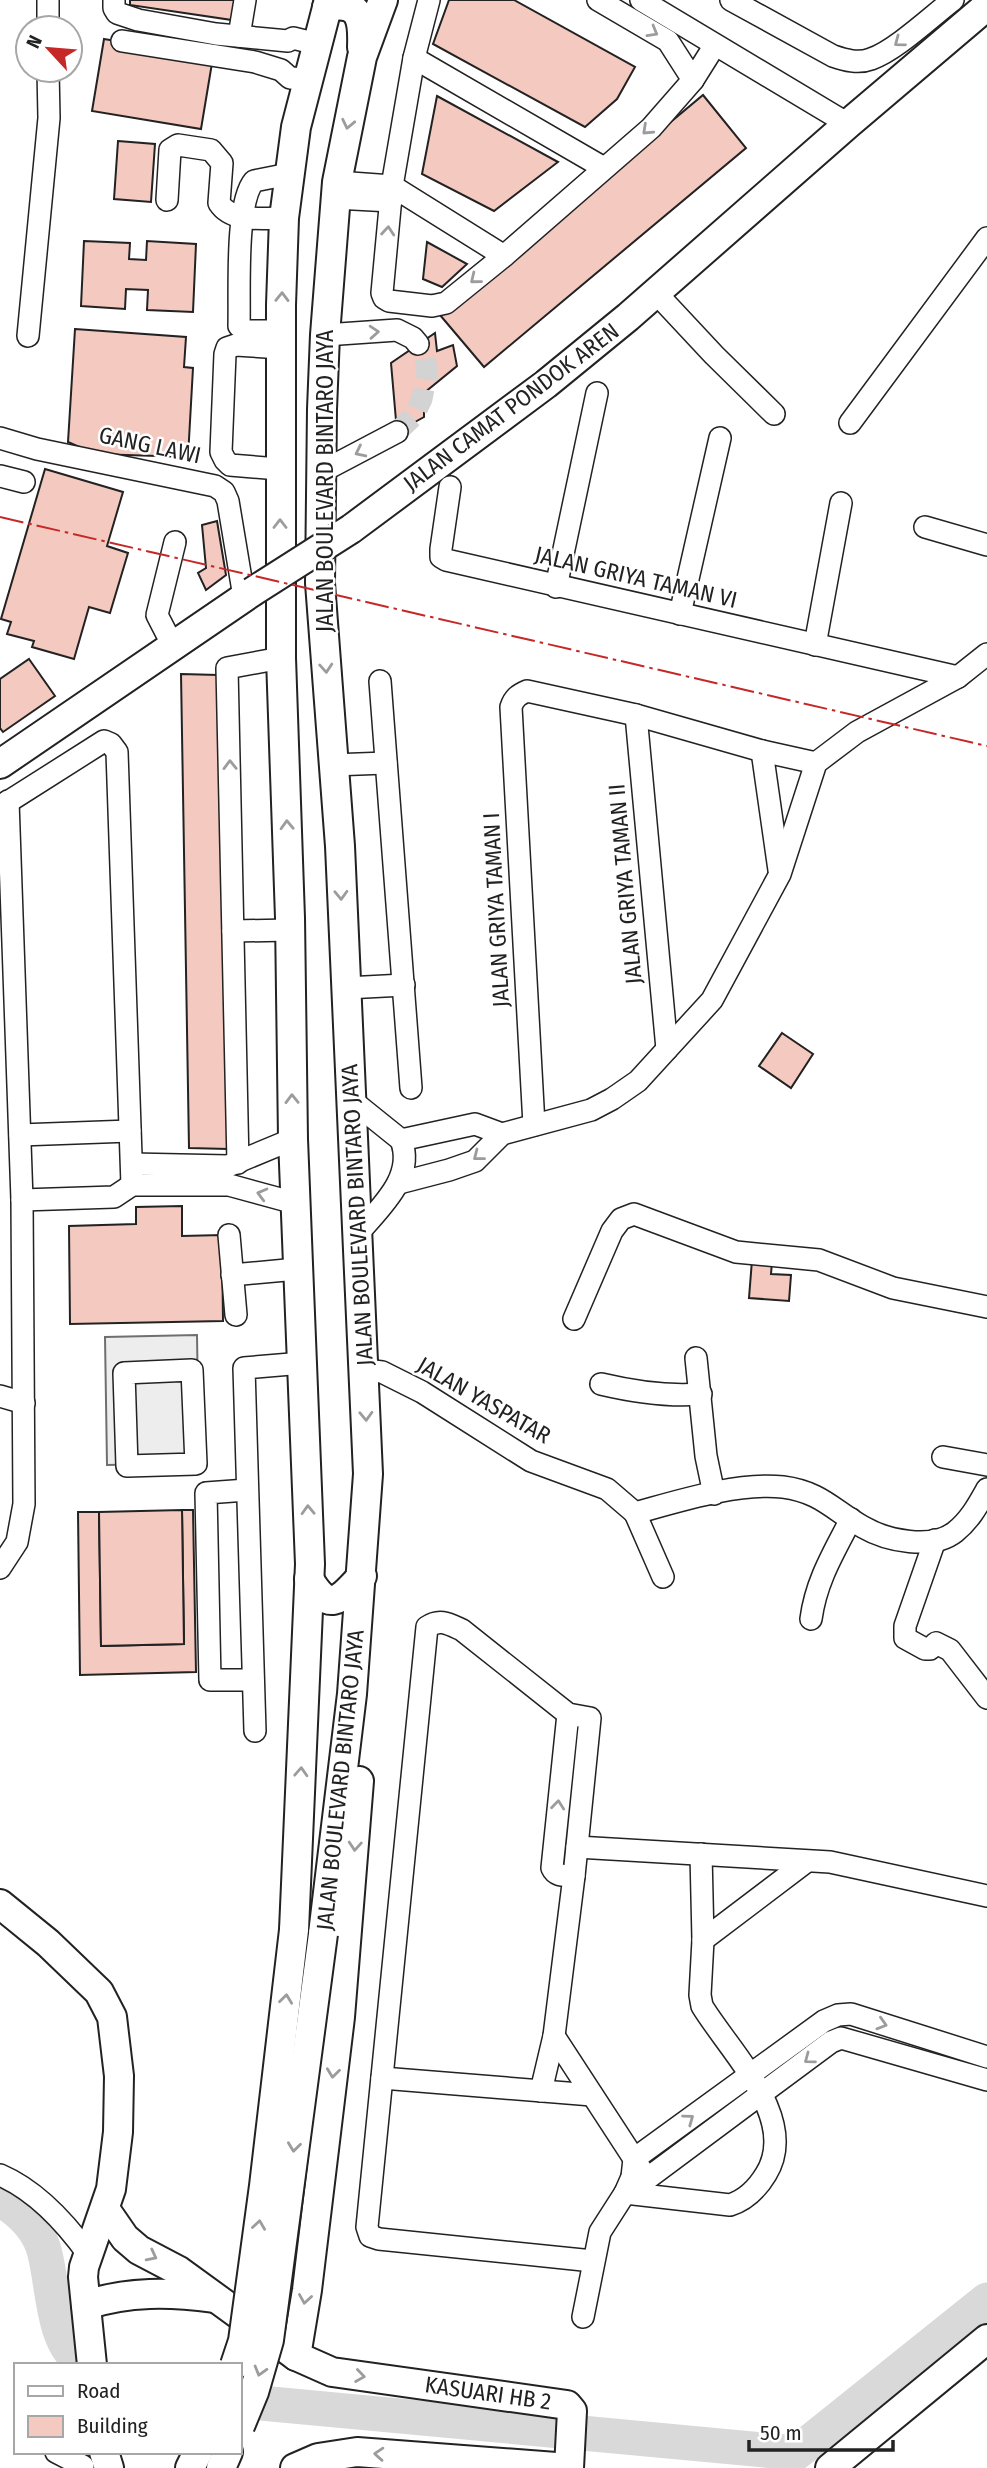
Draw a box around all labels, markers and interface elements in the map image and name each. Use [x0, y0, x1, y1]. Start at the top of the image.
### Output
north arrow [14, 14, 84, 84]
one-way arrow [645, 24, 658, 37]
text: N [21, 32, 47, 52]
one-way arrow [894, 33, 907, 46]
one-way arrow [341, 118, 356, 130]
one-way arrow [642, 122, 655, 135]
one-way arrow [380, 225, 395, 236]
one-way arrow [470, 271, 482, 284]
one-way arrow [274, 291, 289, 302]
street label: JALAN CAMAT PONDOK AREN [398, 317, 624, 497]
one-way arrow [369, 325, 380, 340]
street label: JALAN BOULEVARD BINTARO JAYA [311, 330, 339, 632]
street label: GANG LAWI [97, 421, 203, 469]
one-way arrow [355, 444, 367, 458]
one-way arrow [272, 519, 288, 529]
street label: JALAN GRIYA TAMAN VI [532, 540, 740, 614]
one-way arrow [318, 663, 333, 674]
one-way arrow [222, 759, 237, 770]
street label: JALAN GRIYA TAMAN II [602, 783, 648, 985]
street label: JALAN GRIYA TAMAN I [477, 812, 515, 1008]
one-way arrow [279, 819, 294, 830]
one-way arrow [334, 890, 349, 901]
street label: JALAN BOULEVARD BINTARO JAYA [335, 1063, 379, 1367]
one-way arrow [284, 1093, 300, 1103]
one-way arrow [473, 1147, 486, 1160]
one-way arrow [256, 1188, 268, 1202]
street label: JALAN YASPATAR [412, 1350, 556, 1450]
one-way arrow [359, 1411, 374, 1422]
one-way arrow [301, 1505, 316, 1516]
street label: JALAN BOULEVARD BINTARO JAYA [310, 1628, 370, 1932]
one-way arrow [294, 1766, 309, 1777]
one-way arrow [551, 1799, 566, 1811]
one-way arrow [348, 1841, 363, 1852]
one-way arrow [278, 1994, 293, 2005]
one-way arrow [875, 2016, 888, 2030]
one-way arrow [804, 2050, 817, 2063]
one-way arrow [326, 2067, 341, 2079]
one-way arrow [681, 2115, 694, 2128]
one-way arrow [286, 2141, 301, 2153]
one-way arrow [251, 2219, 266, 2231]
one-way arrow [145, 2248, 157, 2262]
one-way arrow [298, 2293, 313, 2304]
legend [14, 2363, 242, 2454]
one-way arrow [254, 2365, 268, 2377]
one-way arrow [355, 2369, 366, 2384]
street label: KASUARI HB 2 [423, 2370, 553, 2416]
text: Road [77, 2378, 121, 2404]
scale bar [749, 2408, 892, 2452]
text: Building [77, 2413, 148, 2439]
text: 50 m [760, 2420, 802, 2446]
one-way arrow [373, 2447, 384, 2462]

